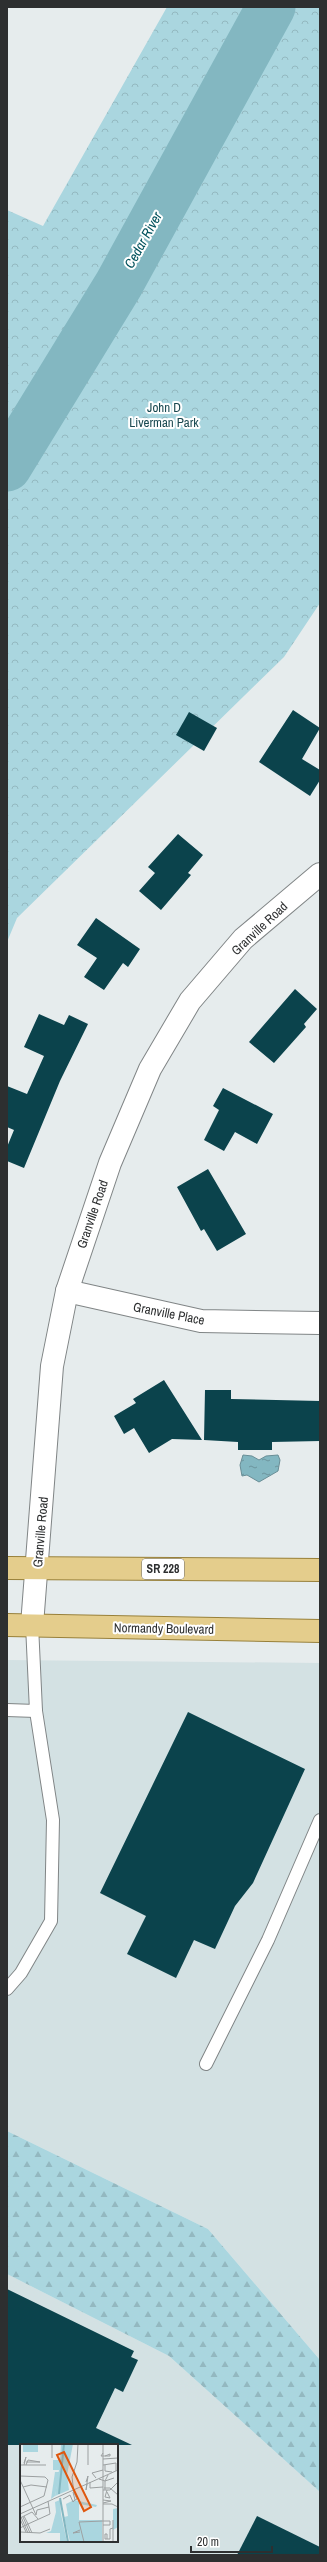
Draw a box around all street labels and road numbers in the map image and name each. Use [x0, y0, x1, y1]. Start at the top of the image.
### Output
street label: Granville Road [228, 898, 291, 959]
street label: Granville Road [73, 1178, 112, 1251]
street label: Granville Place [132, 1298, 206, 1329]
street label: Granville Road [29, 1496, 52, 1568]
road number: SR 228 [142, 1559, 184, 1579]
street label: Normandy Boulevard [114, 1619, 214, 1638]

